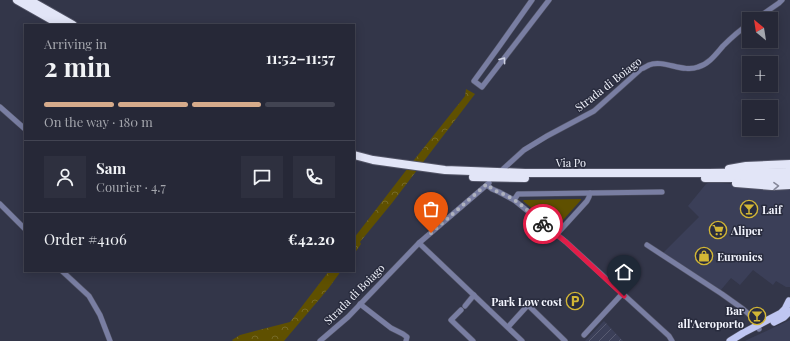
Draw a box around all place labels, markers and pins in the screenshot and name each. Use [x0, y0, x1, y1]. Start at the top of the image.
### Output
pin [414, 192, 448, 233]
bar icon: Laif [739, 199, 759, 219]
place label: Laif [762, 202, 783, 217]
supermarket icon: Aliper [708, 220, 728, 240]
place label: Aliper [730, 223, 763, 238]
shop icon: Euronics [694, 246, 714, 266]
place label: Euronics [717, 249, 763, 264]
pin [607, 255, 641, 296]
parking icon: Park Low cost [565, 291, 585, 311]
place label: Park Low cost [491, 294, 562, 309]
place label: Bar all'Aeroporto [678, 303, 745, 331]
bar icon: Bar all'Aeroporto [747, 306, 767, 326]

